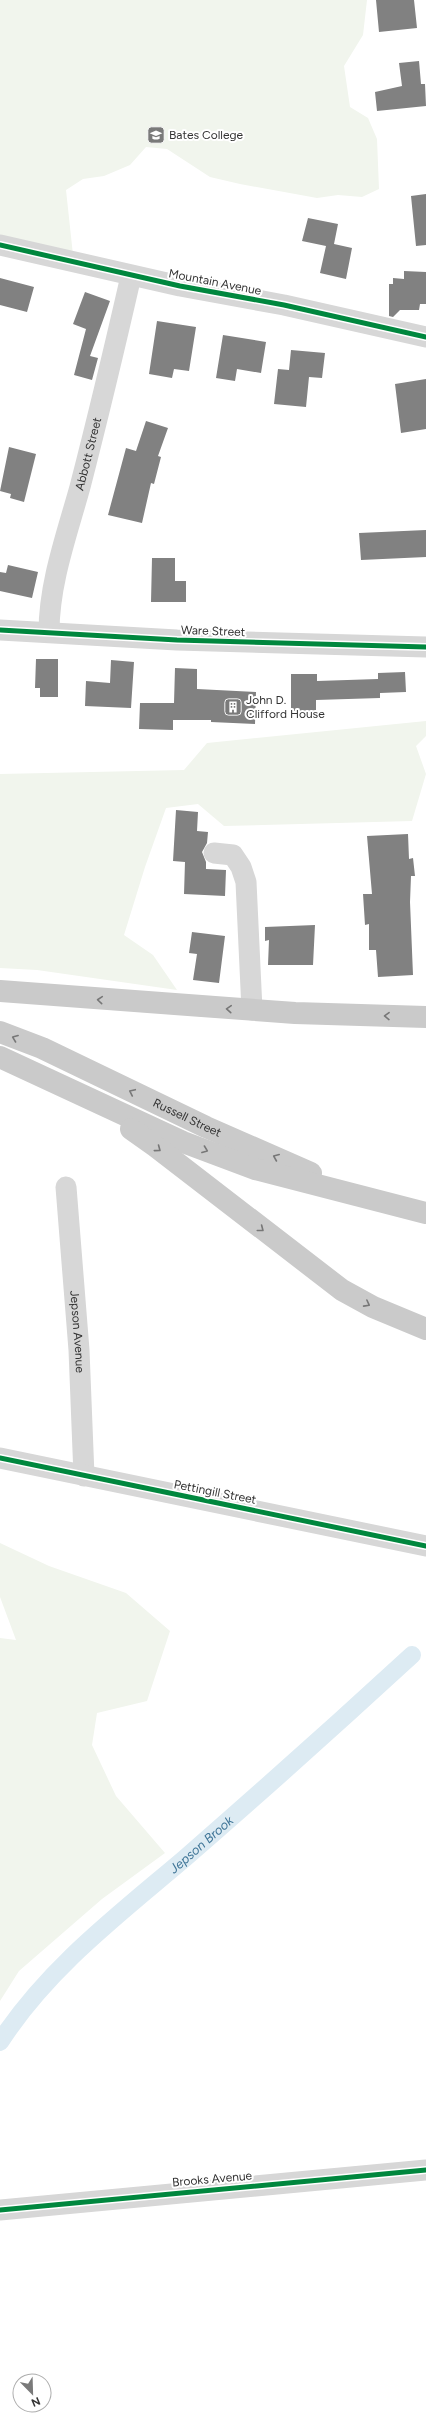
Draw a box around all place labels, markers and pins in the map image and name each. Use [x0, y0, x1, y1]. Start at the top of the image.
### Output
school or university icon: Bates College [146, 125, 166, 145]
place label: Bates College [169, 128, 244, 142]
place label: John D. Clifford House [246, 693, 325, 721]
building icon: John D. Clifford House [223, 697, 243, 717]

